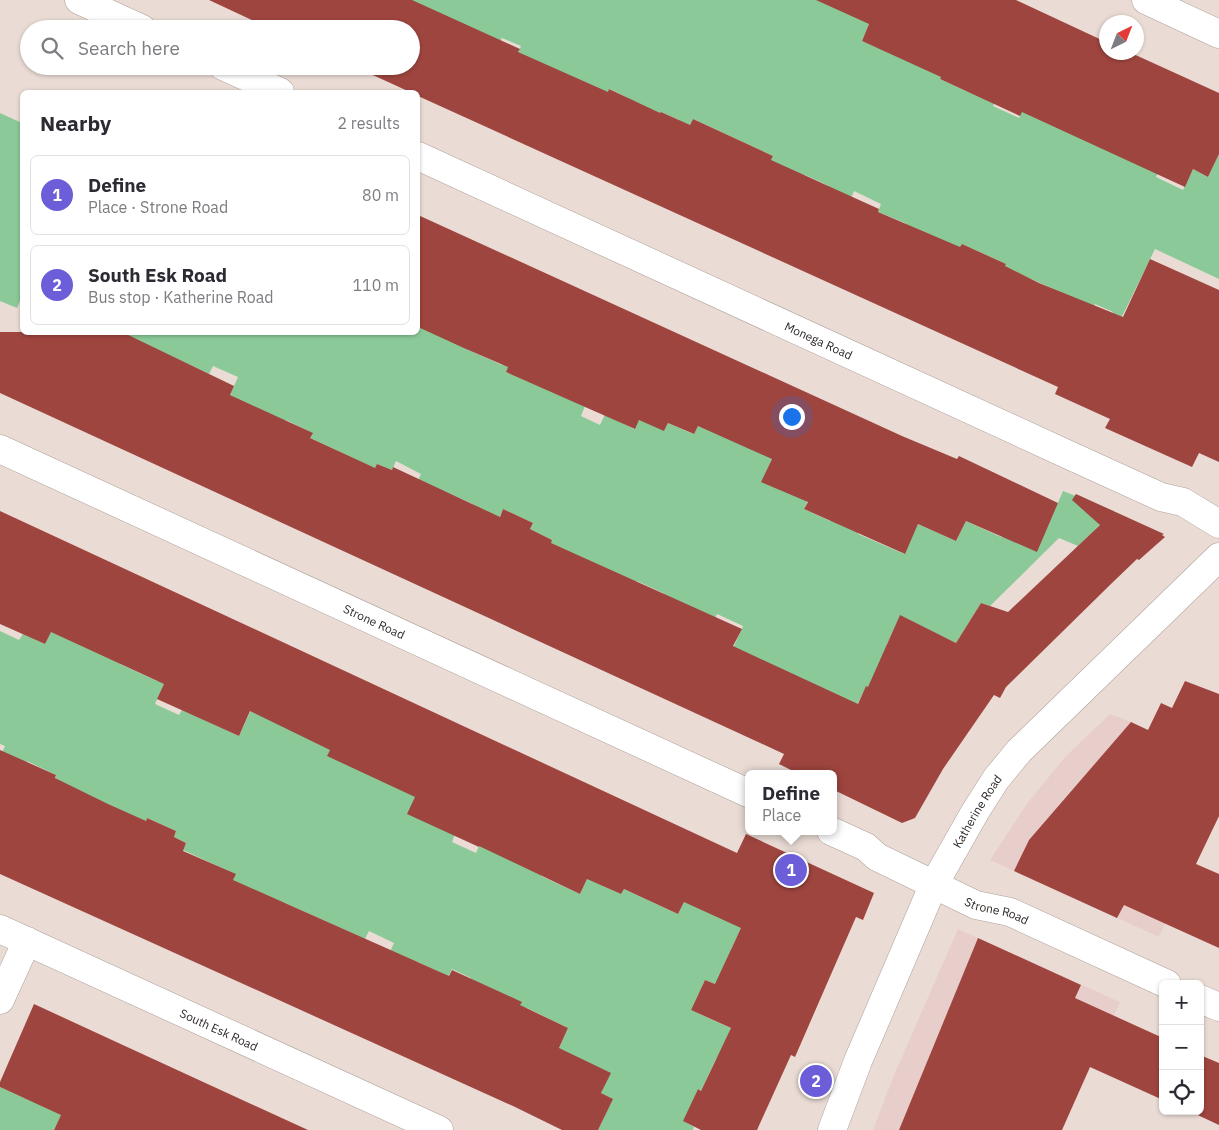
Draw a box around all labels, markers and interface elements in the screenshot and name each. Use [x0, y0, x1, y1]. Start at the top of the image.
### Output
north arrow [1099, 15, 1144, 60]
search box [20, 20, 420, 75]
icon: search [38, 34, 66, 62]
text: Search here [78, 36, 180, 60]
text: Nearby [40, 109, 111, 137]
text: 2 results [337, 113, 400, 133]
text: Define [88, 173, 146, 197]
text: 1 [52, 185, 62, 205]
text: 80 m [362, 185, 399, 205]
text: Place · Strone Road [88, 197, 228, 217]
text: South Esk Road [88, 263, 227, 287]
text: 2 [52, 275, 62, 295]
text: 110 m [352, 275, 399, 295]
text: Bus stop · Katherine Road [88, 287, 274, 307]
street label: Monega Road [782, 318, 855, 362]
your location [779, 404, 805, 430]
street label: Strone Road [341, 600, 408, 642]
popup [745, 770, 837, 835]
street label: Katherine Road [949, 771, 1004, 850]
text: Define [762, 781, 820, 805]
text: Place [762, 805, 801, 825]
pin: 1 [775, 851, 807, 889]
street label: Strone Road [962, 893, 1031, 927]
map controls [1159, 980, 1204, 1115]
button: + [1159, 980, 1204, 1025]
street label: South Esk Road [178, 1005, 260, 1054]
button: − [1159, 1025, 1204, 1070]
pin: 2 [800, 1062, 832, 1100]
button: locate [1159, 1070, 1204, 1115]

